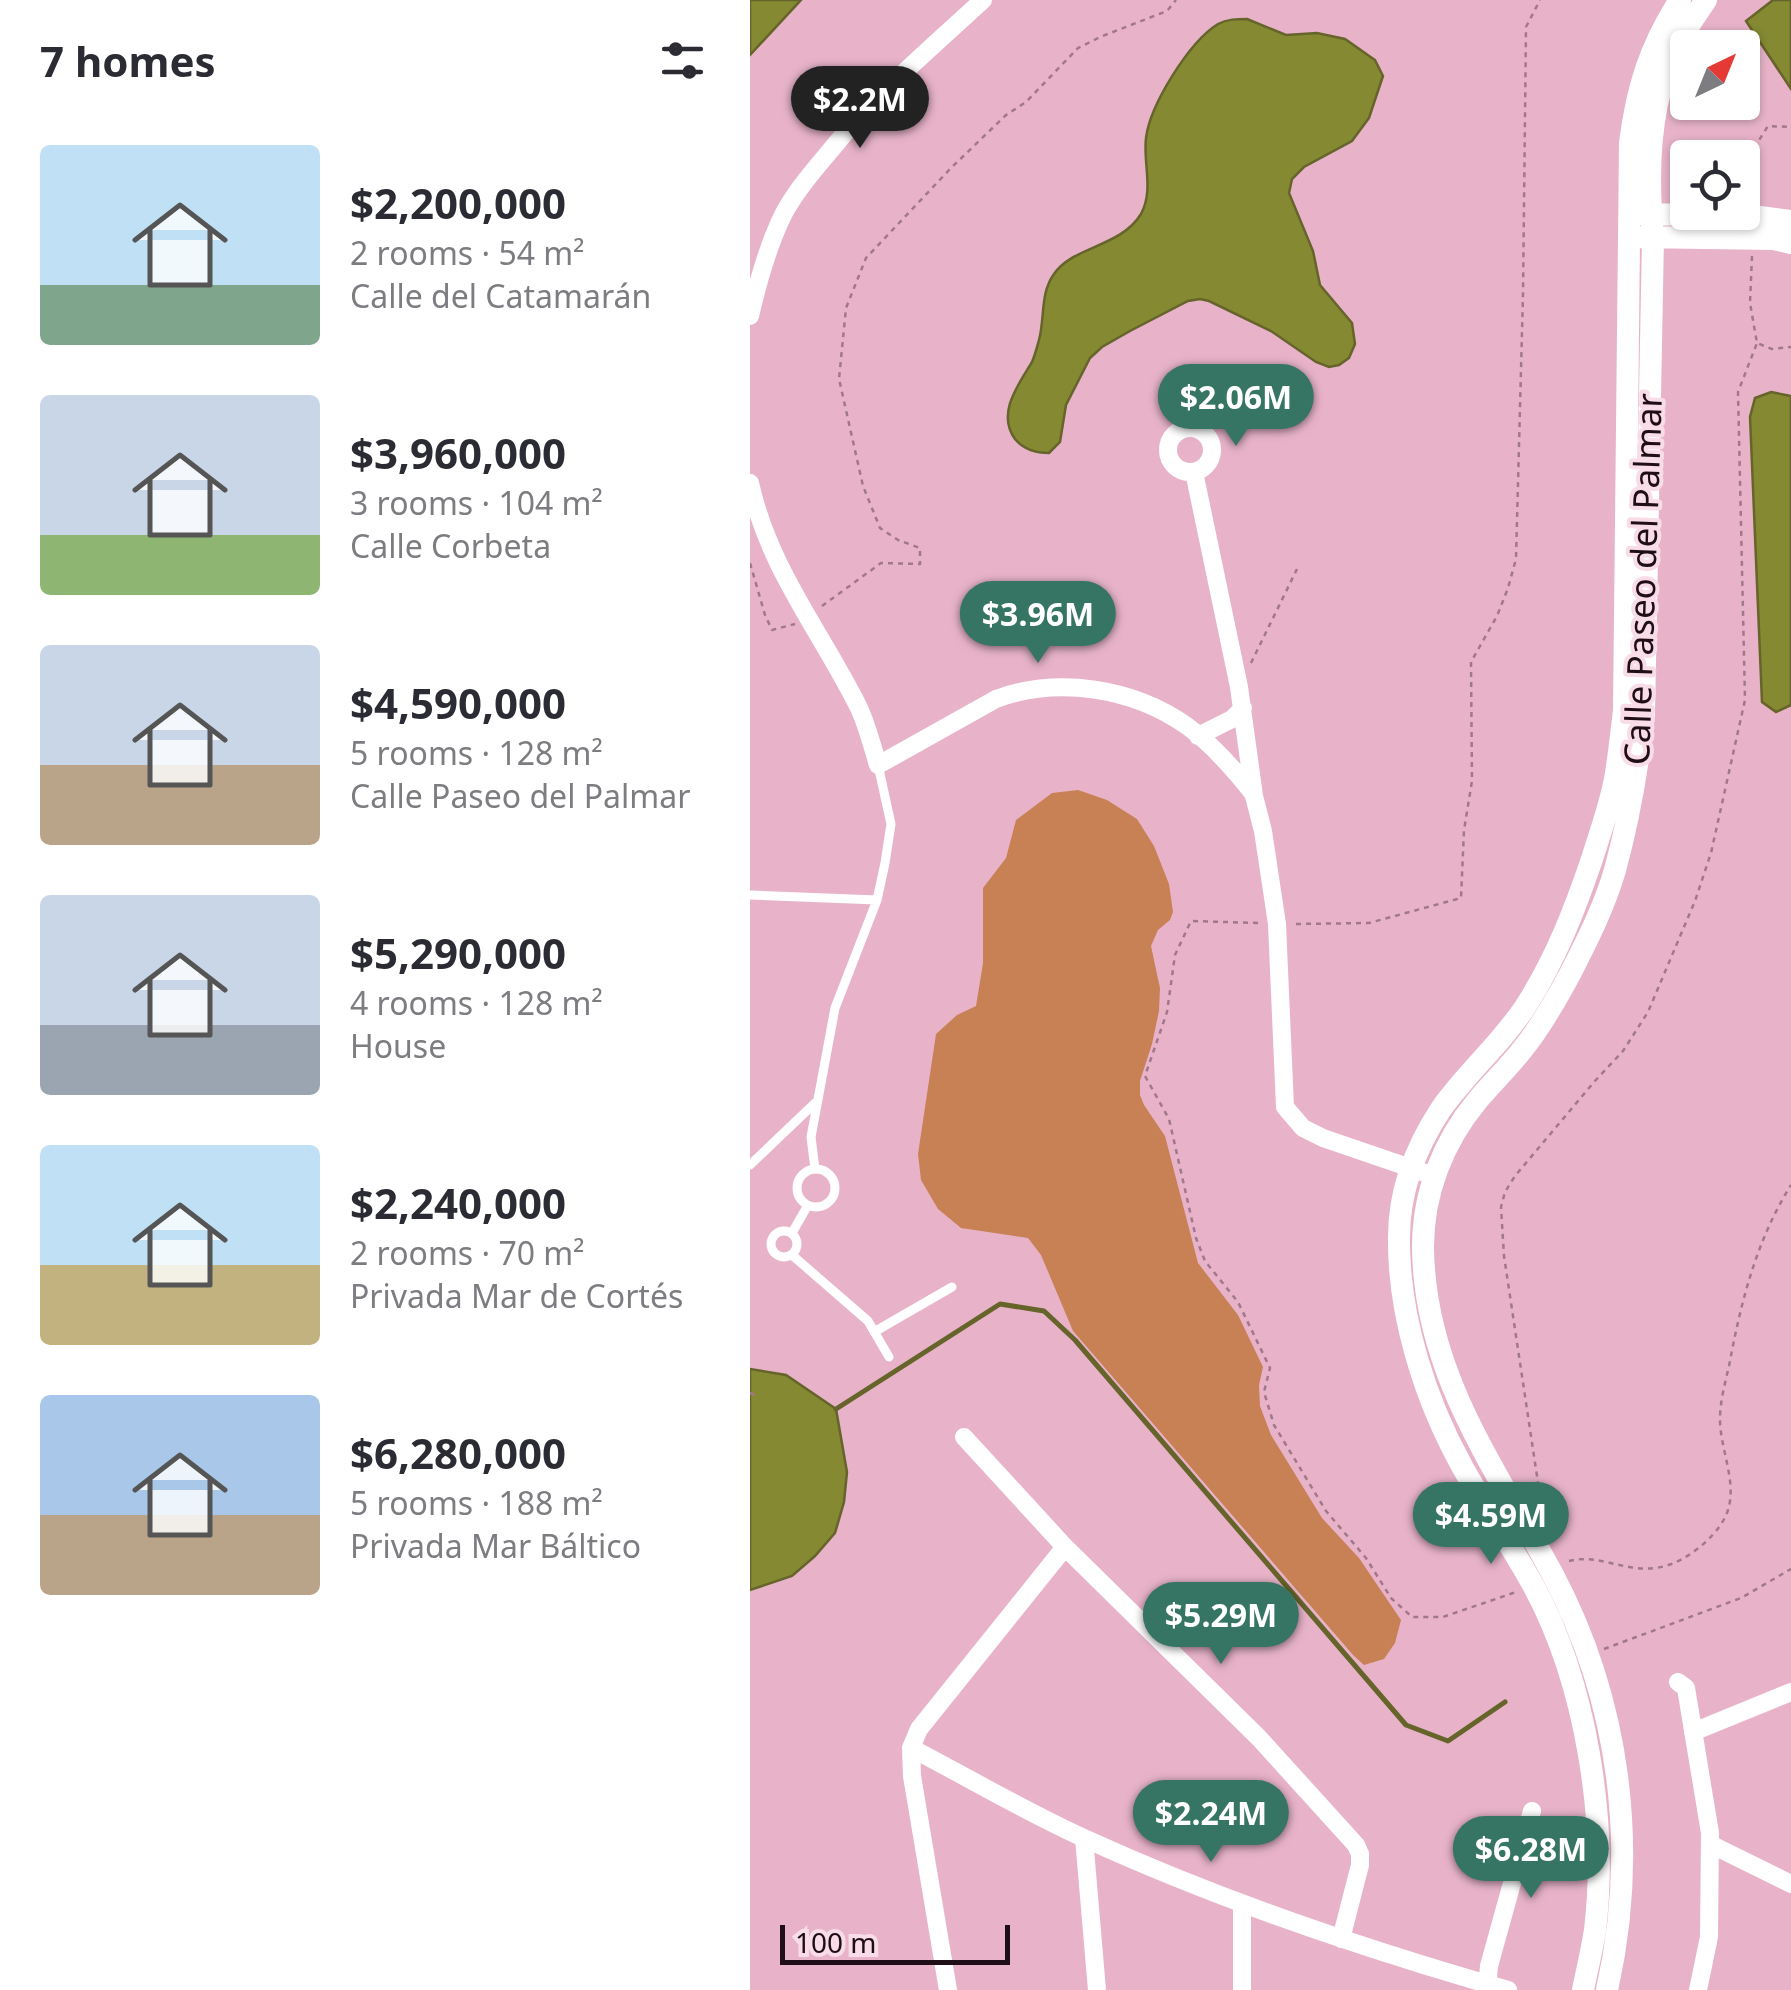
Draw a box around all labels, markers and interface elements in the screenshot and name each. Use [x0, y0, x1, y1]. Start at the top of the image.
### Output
north arrow [1670, 30, 1760, 120]
map controls [1670, 30, 1760, 230]
text: 7 homes [40, 32, 216, 89]
icon: filters [655, 33, 710, 88]
pin: $2.2M [790, 66, 930, 151]
text: $2.2M [813, 77, 907, 120]
button: locate [1670, 140, 1760, 230]
text: $2,200,000 [350, 174, 566, 231]
icon: home [120, 185, 240, 305]
text: 2 rooms · 54 m² [350, 231, 584, 274]
text: Calle del Catamarán [350, 274, 651, 317]
pin: $2.06M [1155, 364, 1317, 449]
text: $2.06M [1180, 375, 1292, 418]
street label: Calle Paseo del Palmar [1612, 392, 1672, 766]
text: $3,960,000 [350, 424, 566, 481]
icon: home [120, 435, 240, 555]
text: 3 rooms · 104 m² [350, 481, 603, 524]
text: Calle Corbeta [350, 524, 551, 567]
pin: $3.96M [957, 581, 1119, 666]
text: $3.96M [982, 592, 1094, 635]
text: $4,590,000 [350, 674, 566, 731]
icon: home [120, 685, 240, 805]
text: 5 rooms · 128 m² [350, 731, 603, 774]
text: Calle Paseo del Palmar [350, 774, 690, 817]
text: $5,290,000 [350, 924, 566, 981]
icon: home [120, 935, 240, 1055]
text: 4 rooms · 128 m² [350, 981, 603, 1024]
text: House [350, 1024, 446, 1067]
text: $2,240,000 [350, 1174, 566, 1231]
icon: home [120, 1185, 240, 1305]
text: 2 rooms · 70 m² [350, 1231, 584, 1274]
text: Privada Mar de Cortés [350, 1274, 683, 1317]
text: $6,280,000 [350, 1424, 566, 1481]
icon: home [120, 1435, 240, 1555]
text: 5 rooms · 188 m² [350, 1481, 603, 1524]
pin: $4.59M [1410, 1482, 1572, 1567]
text: $4.59M [1435, 1493, 1547, 1536]
text: Privada Mar Báltico [350, 1524, 641, 1567]
pin: $5.29M [1140, 1582, 1302, 1667]
text: $5.29M [1165, 1593, 1277, 1636]
pin: $2.24M [1130, 1780, 1292, 1865]
text: $2.24M [1155, 1791, 1267, 1834]
pin: $6.28M [1450, 1816, 1612, 1901]
text: $6.28M [1475, 1827, 1587, 1870]
scale bar [780, 1920, 1010, 1964]
text: 100 m [795, 1923, 877, 1961]

